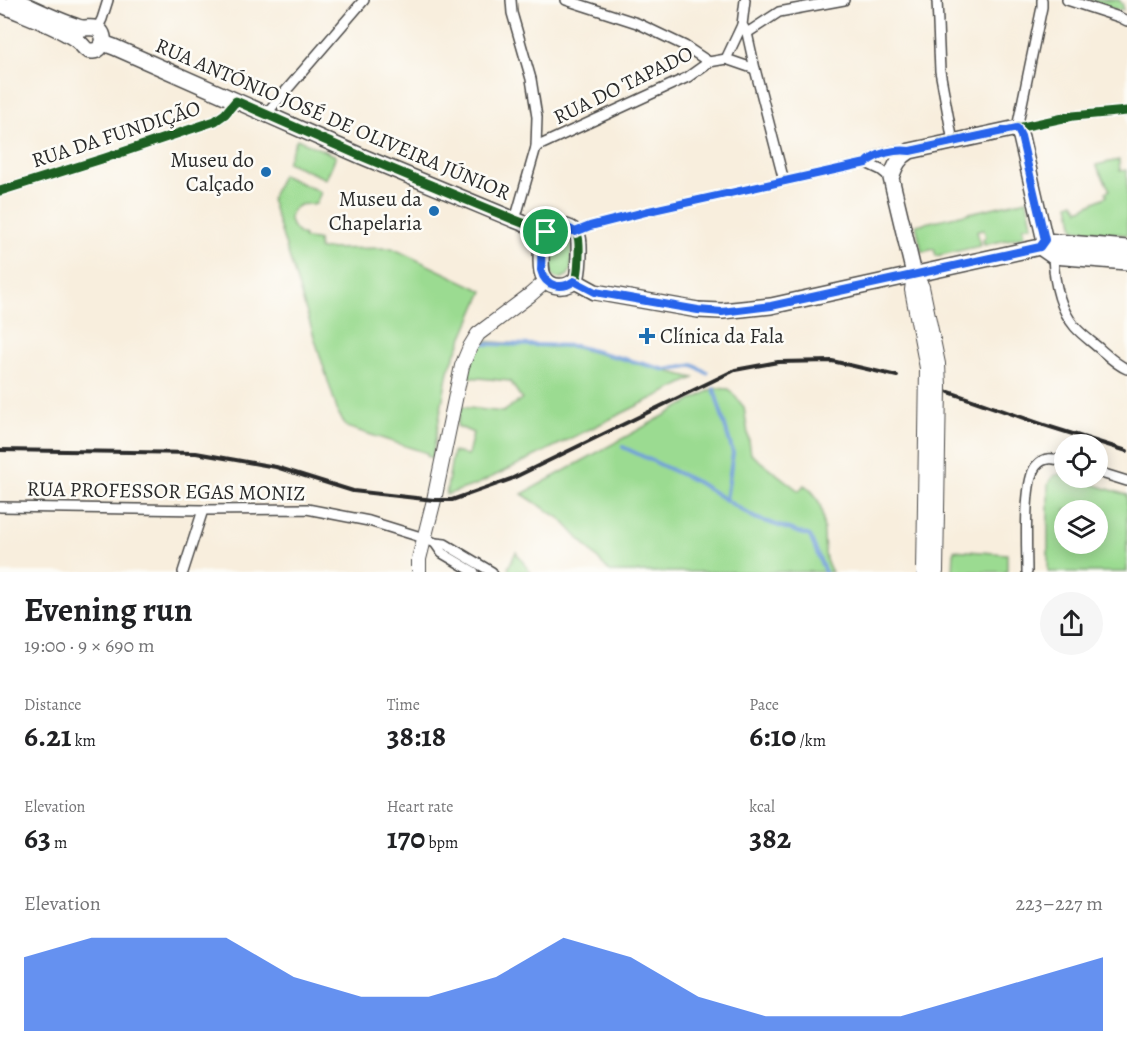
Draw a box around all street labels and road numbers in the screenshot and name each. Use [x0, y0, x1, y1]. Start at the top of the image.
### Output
street label: RUA ANTÓNIO JOSÉ DE OLIVEIRA JÚNIOR [151, 31, 515, 207]
street label: RUA DO TAPADO [548, 39, 698, 131]
street label: RUA DA FUNDIÇÃO [28, 93, 204, 175]
street label: RUA PROFESSOR EGAS MONIZ [26, 475, 306, 507]

